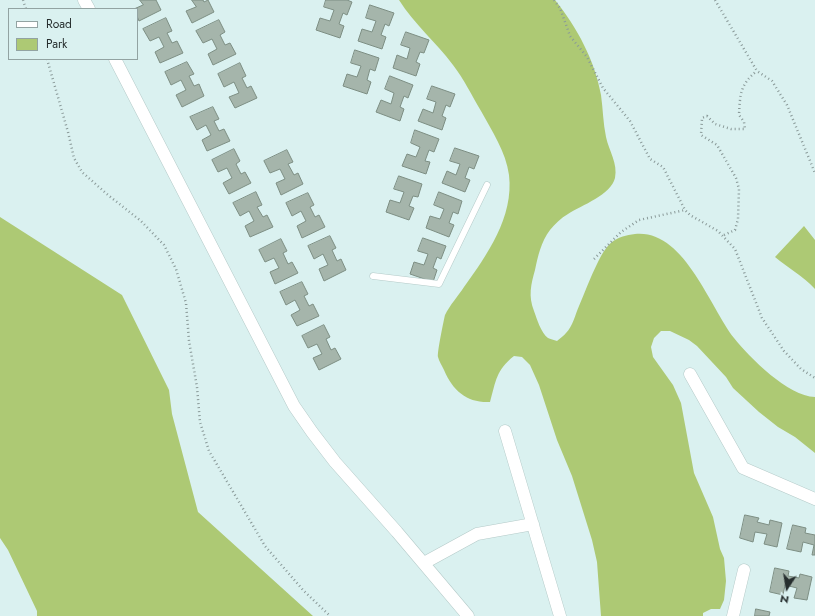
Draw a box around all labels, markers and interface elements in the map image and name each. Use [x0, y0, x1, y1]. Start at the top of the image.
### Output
legend [8, 8, 138, 60]
text: Road [46, 15, 72, 33]
text: Park [46, 35, 67, 53]
north arrow [767, 568, 807, 608]
text: N [779, 591, 790, 608]

